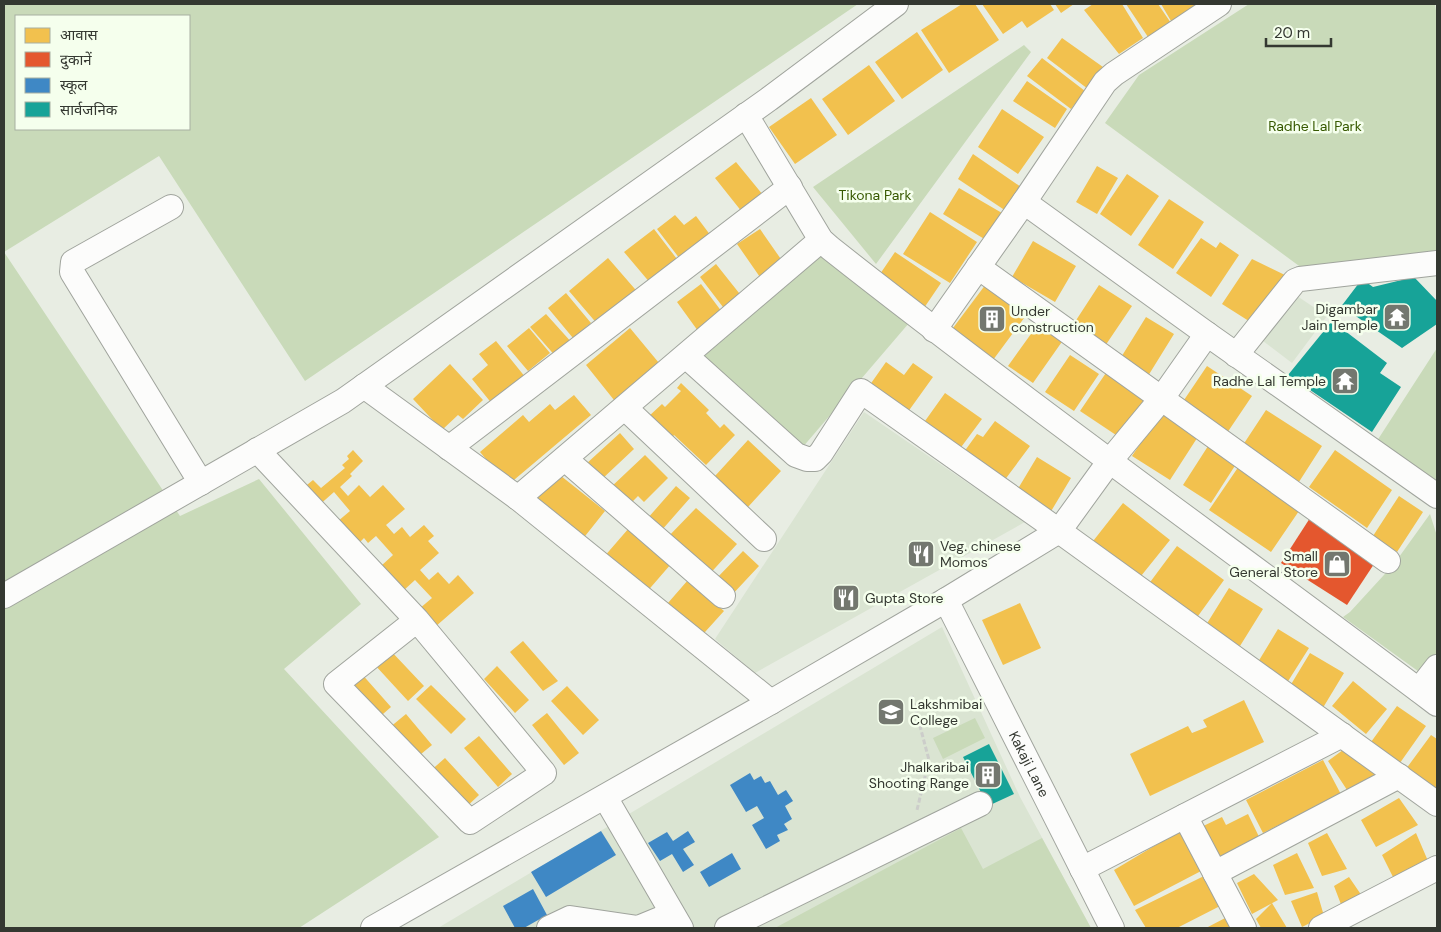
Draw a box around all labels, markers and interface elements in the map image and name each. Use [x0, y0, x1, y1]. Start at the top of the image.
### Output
legend [15, 15, 190, 130]
scale bar [1266, 15, 1331, 47]
text: 20 m [1274, 23, 1310, 43]
text: आवास [60, 25, 99, 45]
text: दुकानें [60, 50, 92, 70]
text: स्कूल [60, 75, 88, 95]
text: सार्वजनिक [60, 100, 118, 120]
park label: Radhe Lal Park [1268, 117, 1362, 135]
park label: Tikona Park [838, 186, 912, 204]
place label: Digambar Jain Temple [1301, 300, 1378, 334]
place label: Under construction [1011, 302, 1094, 336]
temple icon: Digambar Jain Temple [1382, 302, 1412, 332]
building icon: Under construction [977, 304, 1007, 334]
temple icon: Radhe Lal Temple [1330, 366, 1360, 396]
place label: Radhe Lal Temple [1213, 372, 1326, 390]
place label: Veg. chinese Momos [940, 537, 1021, 571]
restaurant icon: Veg. chinese Momos [906, 539, 936, 569]
place label: Small General Store [1229, 547, 1318, 581]
shop icon: Small General Store [1322, 549, 1352, 579]
restaurant icon: Gupta Store [831, 583, 861, 613]
place label: Gupta Store [865, 589, 944, 607]
place label: Lakshmibai College [910, 695, 982, 729]
school or university icon: Lakshmibai College [876, 697, 906, 727]
street label: Kakaji Lane [1005, 728, 1053, 800]
place label: Jhalkaribai Shooting Range [869, 758, 969, 792]
building icon: Jhalkaribai Shooting Range [973, 760, 1003, 790]

